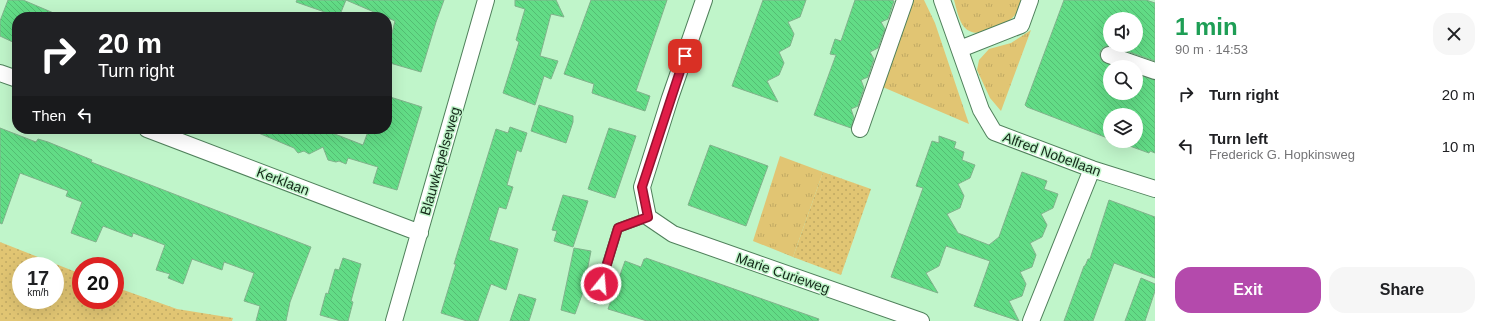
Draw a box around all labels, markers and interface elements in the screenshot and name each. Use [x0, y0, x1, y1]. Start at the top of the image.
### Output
map controls [1103, 12, 1143, 148]
button: sound [1103, 12, 1143, 52]
text: 1 min [1175, 13, 1238, 40]
button: close [1433, 13, 1475, 55]
icon: right [32, 28, 84, 80]
text: 20 m [98, 28, 162, 59]
pin [668, 39, 702, 73]
text: 90 m · 14:53 [1175, 42, 1248, 57]
icon: arrive [674, 45, 696, 67]
button: search [1103, 60, 1143, 100]
text: Turn right [98, 61, 174, 81]
icon: right [1175, 83, 1197, 105]
text: Turn right [1209, 86, 1279, 103]
text: 20 m [1442, 86, 1475, 103]
icon: left [74, 104, 96, 126]
street label: Blauwkapelseweg [417, 105, 463, 217]
text: Then [32, 107, 66, 124]
button: layers [1103, 108, 1143, 148]
street label: Alfred Nobellaan [1001, 129, 1103, 179]
text: Turn left [1209, 130, 1268, 147]
icon: left [1175, 135, 1197, 157]
text: 10 m [1442, 138, 1475, 155]
text: Frederick G. Hopkinsweg [1209, 147, 1355, 162]
street label: Kerklaan [254, 164, 312, 198]
street label: Marie Curieweg [734, 249, 832, 297]
speed limit sign: 20 [72, 257, 124, 309]
position arrow [580, 263, 622, 305]
text: 17 [27, 267, 49, 289]
button: Exit [1175, 267, 1321, 313]
button: Share [1329, 267, 1475, 313]
text: km/h [27, 287, 49, 298]

